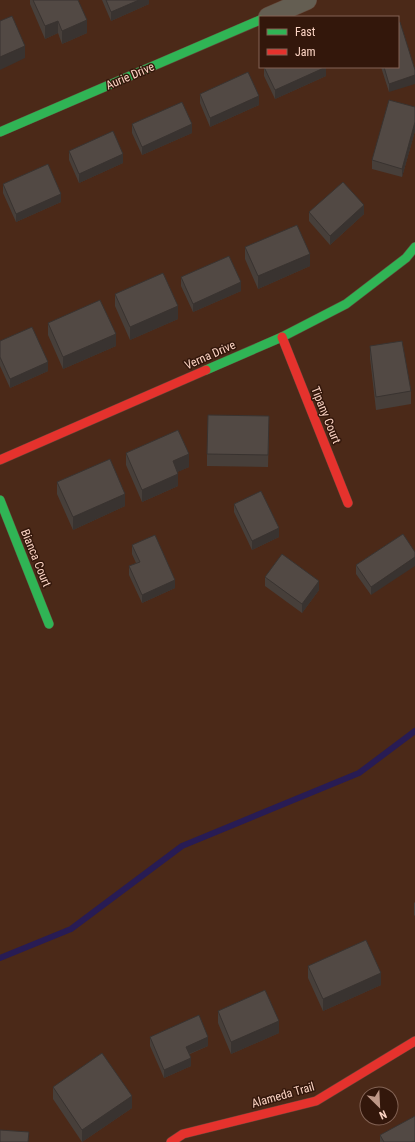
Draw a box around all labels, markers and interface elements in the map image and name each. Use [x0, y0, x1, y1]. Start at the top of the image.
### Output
legend [259, 16, 399, 68]
text: Fast [295, 25, 316, 39]
text: Jam [295, 45, 316, 59]
street label: Aurie Drive [104, 59, 157, 92]
street label: Verna Drive [182, 337, 238, 372]
street label: Tipany Court [308, 384, 344, 446]
street label: Bianca Court [18, 527, 54, 589]
street label: Alameda Trail [250, 1079, 316, 1111]
north arrow [359, 1086, 399, 1126]
text: N [377, 1107, 389, 1122]

